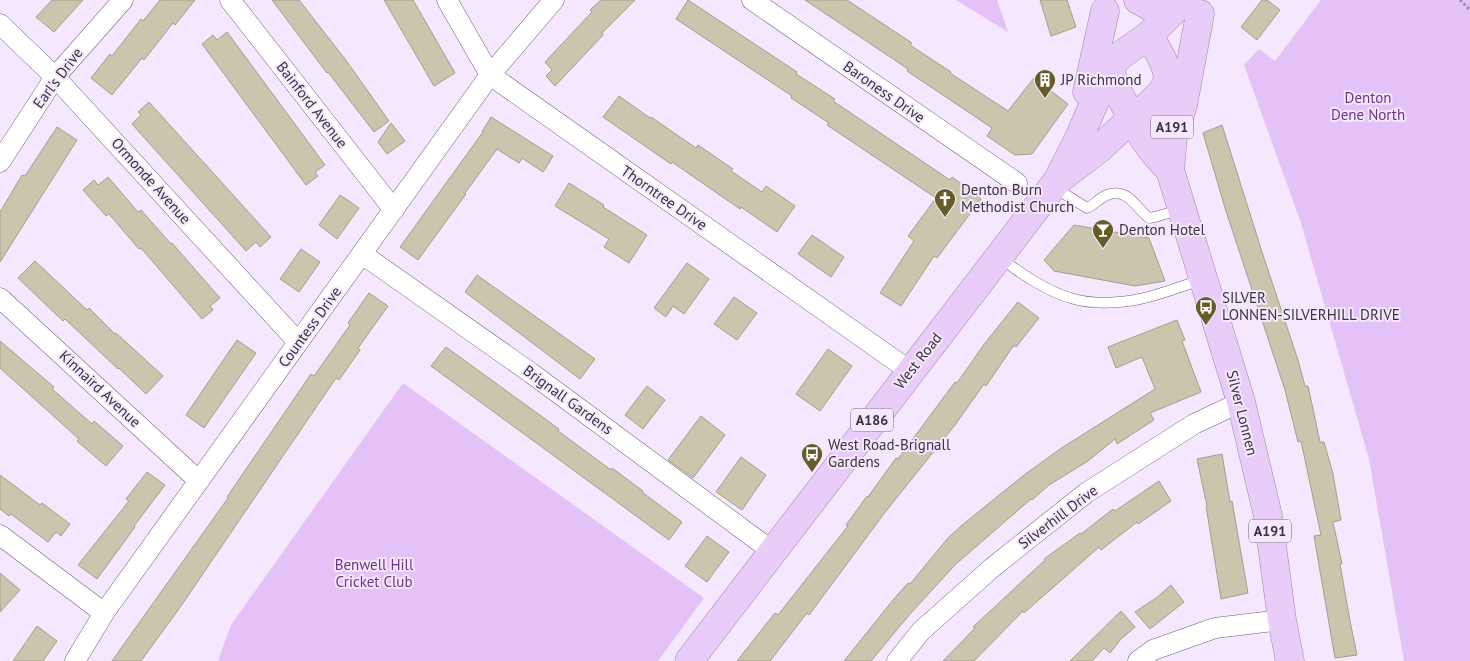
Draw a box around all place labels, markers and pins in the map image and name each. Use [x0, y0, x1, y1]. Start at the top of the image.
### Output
building icon: JP Richmond [1033, 68, 1057, 99]
place label: JP Richmond [1060, 70, 1142, 89]
place label: Denton Burn Methodist Church [961, 180, 1074, 216]
church icon: Denton Burn Methodist Church [933, 187, 957, 218]
bar icon: Denton Hotel [1091, 218, 1115, 249]
place label: Denton Hotel [1119, 220, 1205, 239]
place label: SILVER LONNEN-SILVERHILL DRIVE [1222, 288, 1400, 324]
bus stop icon: SILVER LONNEN-SILVERHILL DRIVE [1194, 295, 1218, 326]
place label: West Road-Brignall Gardens [828, 435, 951, 471]
bus stop icon: West Road-Brignall Gardens [800, 442, 824, 473]

